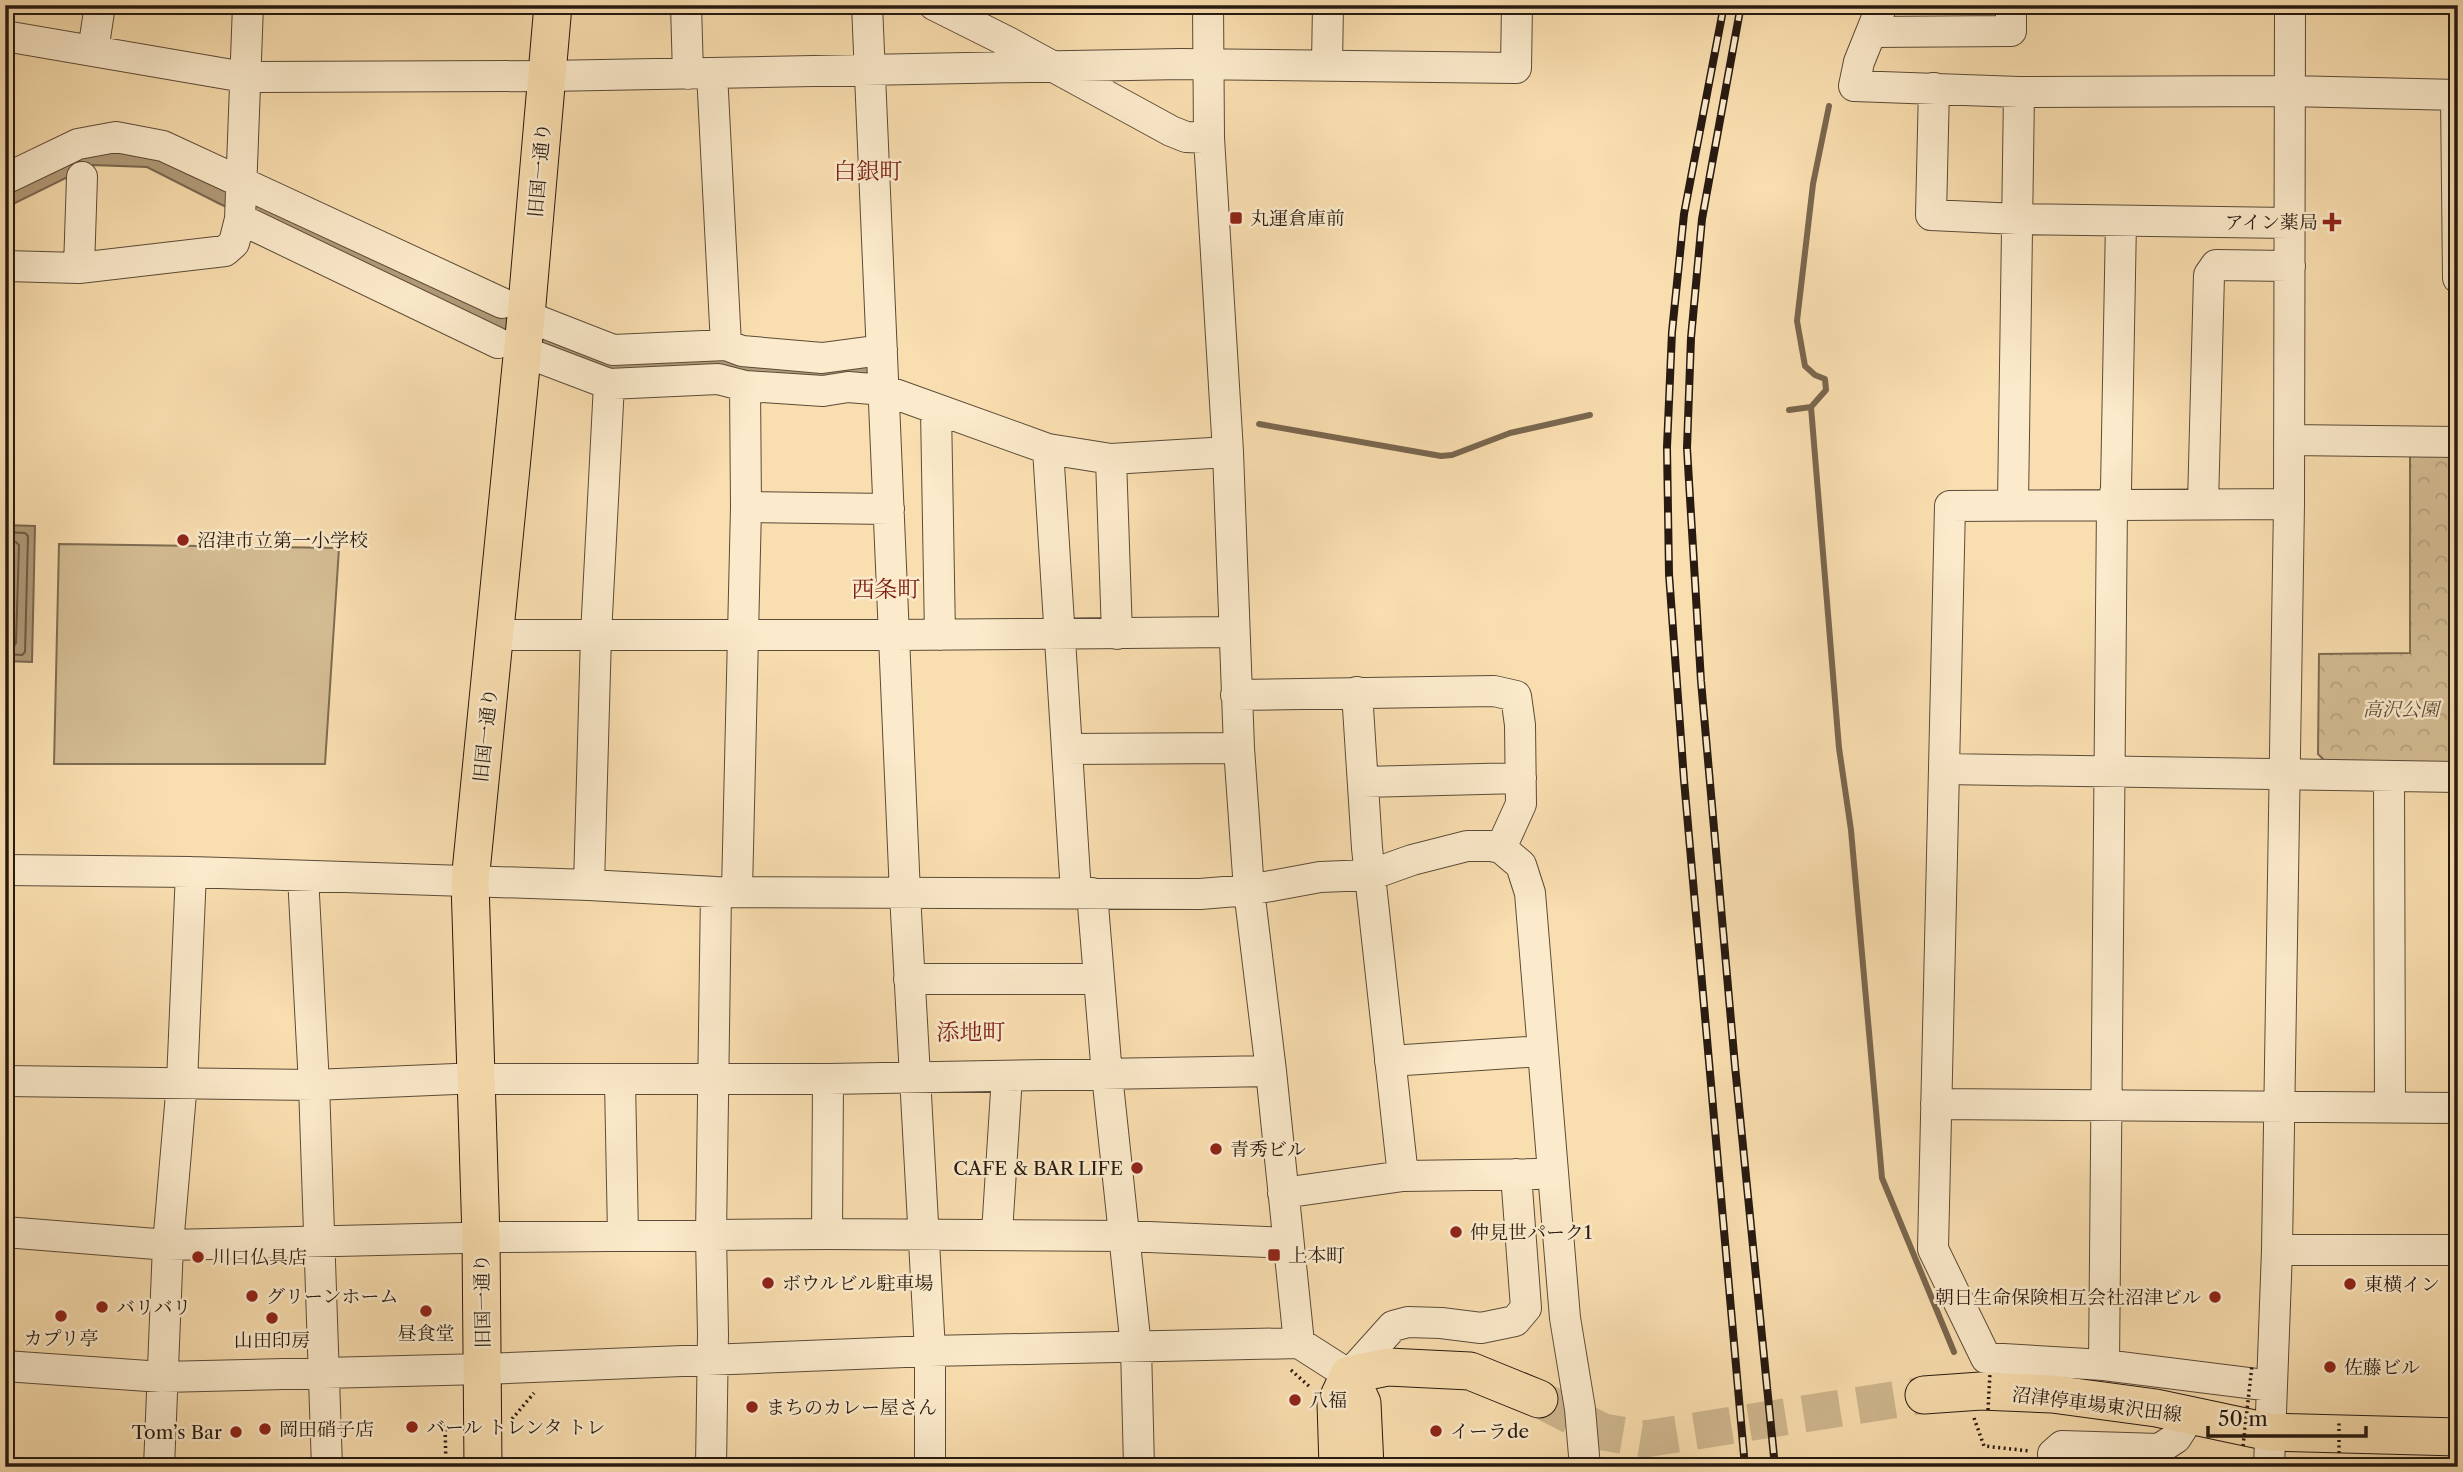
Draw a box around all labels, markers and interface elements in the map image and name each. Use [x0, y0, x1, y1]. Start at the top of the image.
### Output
street label: 旧国一通り [524, 122, 555, 218]
district label: 白銀町 [834, 157, 903, 185]
place label: 丸運倉庫前 [1250, 207, 1345, 230]
marker: 丸運倉庫前 [1228, 210, 1244, 226]
place label: アイン薬局 [2225, 211, 2318, 234]
marker: アイン薬局 [2324, 214, 2340, 230]
place label: 沼津市立第一小学校 [197, 529, 368, 552]
marker: 沼津市立第一小学校 [175, 532, 191, 548]
district label: 西条町 [852, 575, 921, 603]
street label: 旧国一通り [469, 687, 502, 784]
park label: 高沢公園 [2363, 698, 2442, 721]
district label: 添地町 [937, 1018, 1006, 1046]
place label: 青秀ビル [1230, 1138, 1306, 1161]
marker: 青秀ビル [1208, 1141, 1224, 1157]
place label: CAFE & BAR LIFE [953, 1157, 1123, 1180]
marker: CAFE & BAR LIFE [1129, 1160, 1145, 1176]
place label: 仲見世パーク1 [1470, 1221, 1592, 1244]
marker: 仲見世パーク1 [1448, 1224, 1464, 1240]
place label: 上本町 [1288, 1244, 1345, 1267]
place label: 川口仏具店 [212, 1246, 307, 1269]
marker: 上本町 [1266, 1247, 1282, 1263]
marker: 川口仏具店 [190, 1249, 206, 1265]
street label: 旧国一通り [470, 1253, 495, 1349]
place label: ボウルビル駐車場 [782, 1272, 933, 1295]
place label: 東横イン [2364, 1273, 2440, 1296]
marker: ボウルビル駐車場 [760, 1275, 776, 1291]
marker: 東横イン [2342, 1276, 2358, 1292]
place label: グリーンホーム [266, 1285, 399, 1308]
place label: 朝日生命保険相互会社沼津ビル [1935, 1286, 2201, 1309]
marker: グリーンホーム [244, 1288, 260, 1304]
marker: 朝日生命保険相互会社沼津ビル [2207, 1289, 2223, 1305]
place label: バリバリ [116, 1296, 191, 1319]
marker: バリバリ [94, 1299, 110, 1315]
marker: 昼食堂 [418, 1303, 434, 1319]
marker: カプリ亭 [53, 1308, 69, 1324]
marker: 山田印房 [264, 1310, 280, 1326]
place label: 昼食堂 [397, 1322, 455, 1345]
place label: カプリ亭 [23, 1327, 99, 1350]
place label: 山田印房 [234, 1329, 310, 1352]
place label: 佐藤ビル [2344, 1356, 2420, 1379]
marker: 佐藤ビル [2322, 1359, 2338, 1375]
street label: 沼津停車場東沢田線 [2011, 1383, 2183, 1426]
place label: 八福 [1309, 1389, 1347, 1412]
marker: 八福 [1287, 1392, 1303, 1408]
scale bar [2208, 1395, 2365, 1439]
place label: まちのカレー屋さん [766, 1396, 937, 1419]
marker: まちのカレー屋さん [744, 1399, 760, 1415]
text: 50 m [2218, 1406, 2268, 1431]
place label: バール トレンタ トレ [426, 1416, 606, 1439]
place label: 岡田硝子店 [279, 1418, 374, 1441]
marker: バール トレンタ トレ [404, 1419, 420, 1435]
place label: イーラde [1450, 1420, 1529, 1443]
place label: Tom’s Bar [132, 1421, 222, 1444]
marker: 岡田硝子店 [257, 1421, 273, 1437]
marker: イーラde [1428, 1423, 1444, 1439]
marker: Tom’s Bar [228, 1424, 244, 1440]

